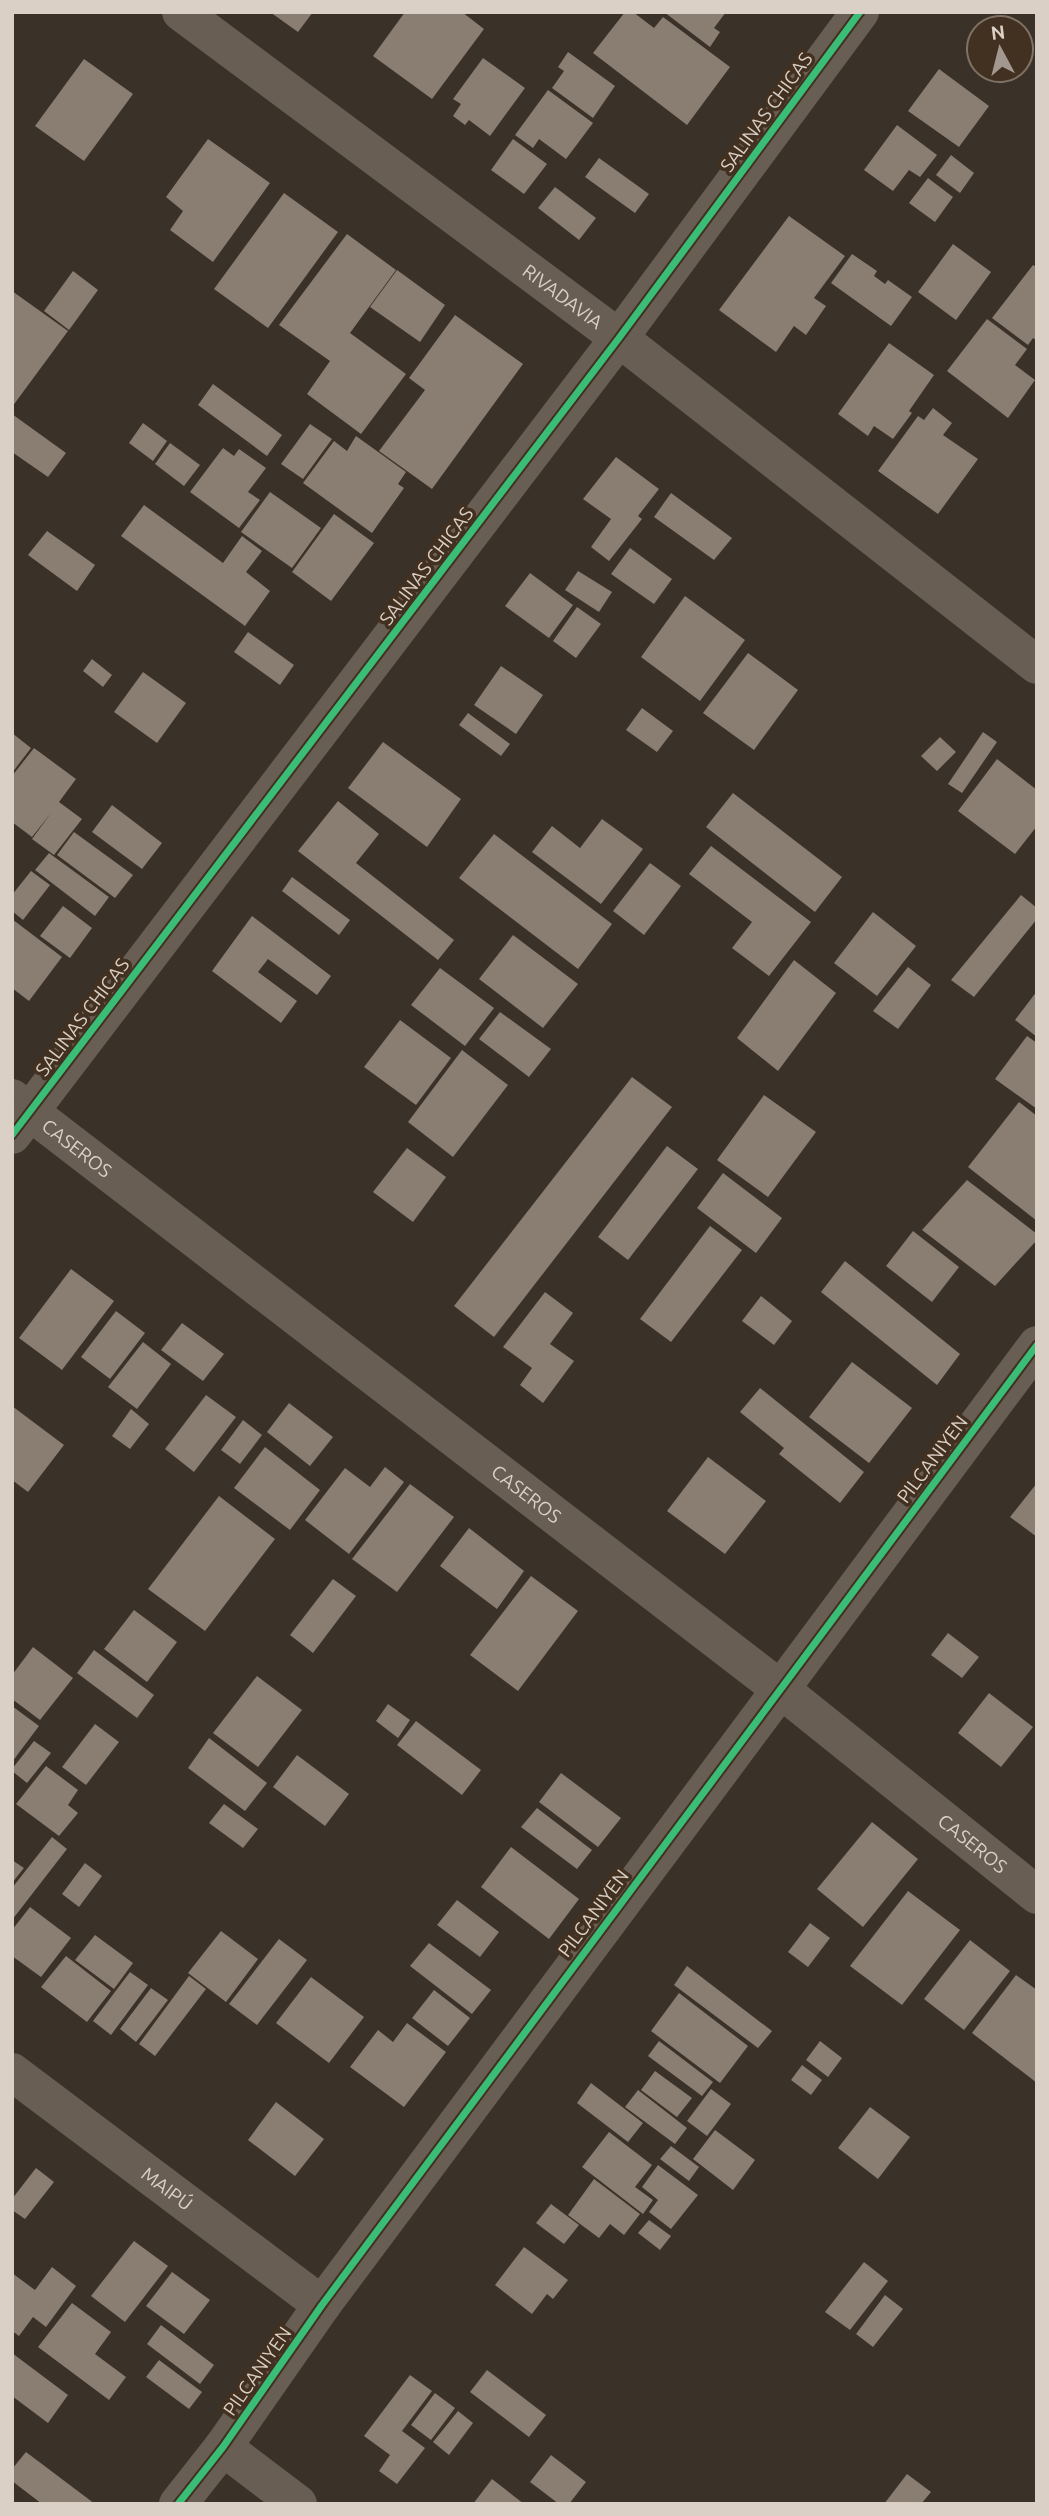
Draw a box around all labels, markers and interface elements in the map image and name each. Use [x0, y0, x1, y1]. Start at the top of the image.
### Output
north arrow [965, 14, 1035, 84]
text: N [990, 20, 1006, 44]
street label: SALINAS CHICAS [715, 48, 817, 176]
street label: RIVADAVIA [519, 259, 608, 333]
street label: SALINAS CHICAS [375, 503, 477, 629]
street label: SALINAS CHICAS [31, 954, 133, 1080]
street label: CASEROS [38, 1114, 116, 1182]
street label: PILCANIYEN [892, 1411, 972, 1507]
street label: CASEROS [487, 1460, 566, 1527]
street label: CASEROS [934, 1809, 1012, 1878]
street label: PILCANIYEN [553, 1865, 633, 1961]
street label: MAIPÚ [137, 2162, 197, 2215]
street label: PILCANIYEN [218, 2322, 296, 2420]

